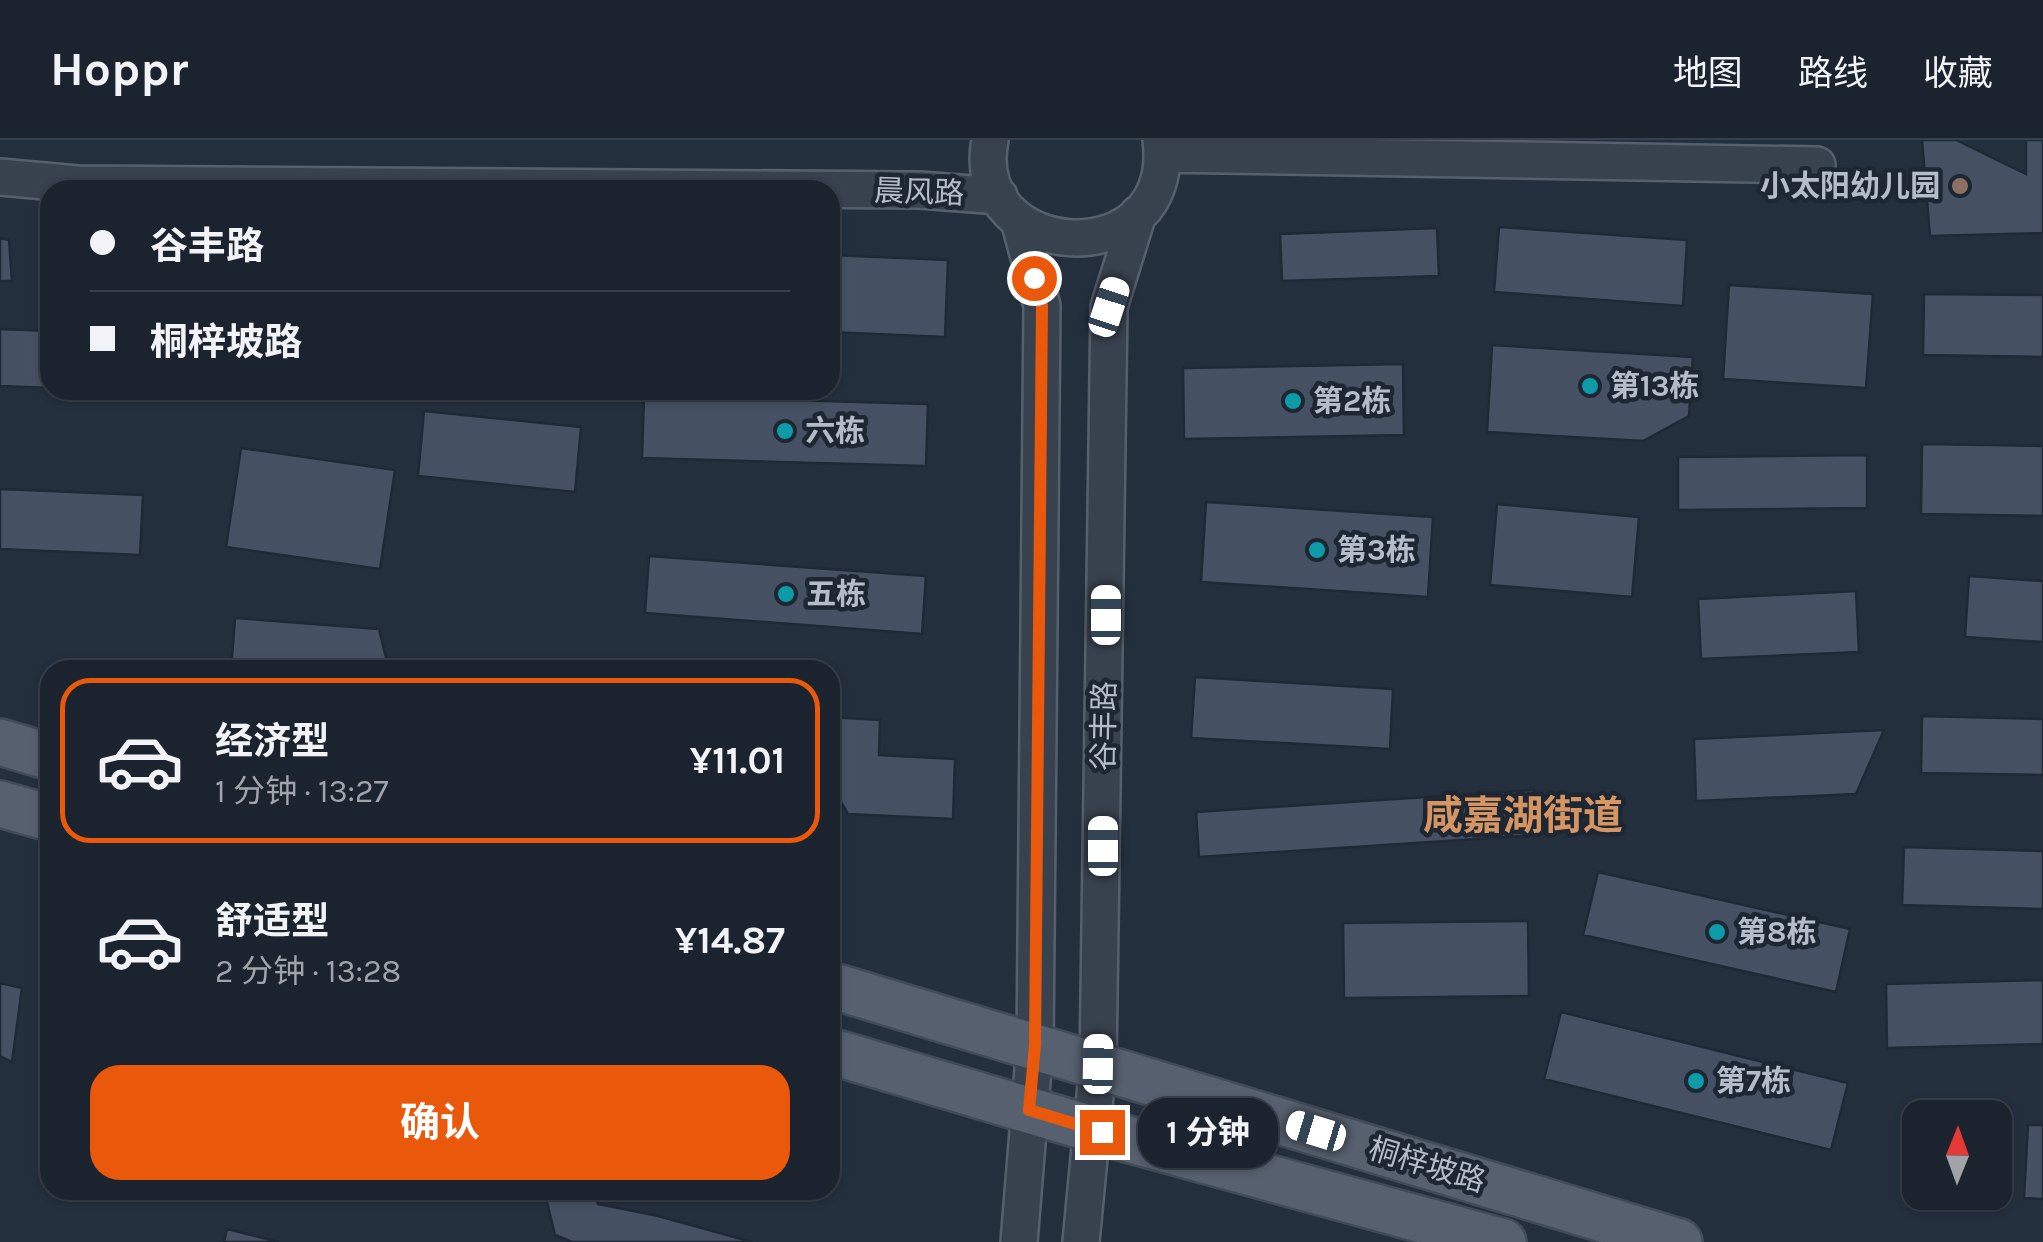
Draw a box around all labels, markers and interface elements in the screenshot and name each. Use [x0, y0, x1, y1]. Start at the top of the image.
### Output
text: Hoppr [50, 41, 188, 97]
text: 地图 [1673, 53, 1743, 94]
text: 路线 [1798, 53, 1868, 94]
text: 收藏 [1923, 53, 1993, 94]
place label: 小太阳幼儿园 [1760, 168, 1940, 204]
street label: 晨风路 [873, 172, 965, 212]
marker: 小太阳幼儿园 [1949, 175, 1971, 197]
text: 谷丰路 [150, 224, 264, 269]
route start [1012, 256, 1057, 301]
car [1085, 274, 1133, 340]
text: 桐梓坡路 [150, 320, 302, 365]
place label: 第13栋 [1610, 368, 1699, 404]
marker: 第13栋 [1579, 375, 1601, 397]
place label: 第2栋 [1313, 383, 1391, 419]
marker: 第2栋 [1282, 390, 1304, 412]
place label: 六栋 [805, 413, 865, 449]
marker: 六栋 [774, 420, 796, 442]
place label: 第3栋 [1337, 532, 1416, 568]
marker: 第3栋 [1306, 539, 1328, 561]
place label: 五栋 [806, 576, 866, 612]
marker: 五栋 [775, 583, 797, 605]
car [1091, 585, 1121, 645]
street label: 谷丰路 [1085, 681, 1123, 771]
icon: car [95, 716, 185, 806]
text: 经济型 [215, 719, 329, 764]
text: ¥11.01 [690, 738, 785, 783]
text: 1 分钟 · 13:27 [215, 773, 389, 810]
district label: 咸嘉湖街道 [1423, 792, 1623, 839]
car [1088, 816, 1118, 876]
icon: car [95, 896, 185, 986]
text: 舒适型 [215, 899, 329, 944]
place label: 第8栋 [1737, 914, 1816, 950]
text: ¥14.87 [675, 918, 785, 963]
marker: 第8栋 [1706, 921, 1728, 943]
text: 2 分钟 · 13:28 [215, 953, 401, 990]
car [1082, 1034, 1114, 1094]
place label: 第7栋 [1716, 1063, 1791, 1099]
button: 确认 [90, 1065, 790, 1180]
marker: 第7栋 [1685, 1070, 1707, 1092]
callout: 1 分钟 [1137, 1097, 1277, 1167]
north arrow [1902, 1100, 2012, 1210]
map controls [1902, 1100, 2012, 1210]
car [1283, 1108, 1349, 1154]
route end [1080, 1110, 1125, 1155]
text: 1 分钟 [1166, 1114, 1250, 1151]
street label: 桐梓坡路 [1364, 1130, 1490, 1200]

